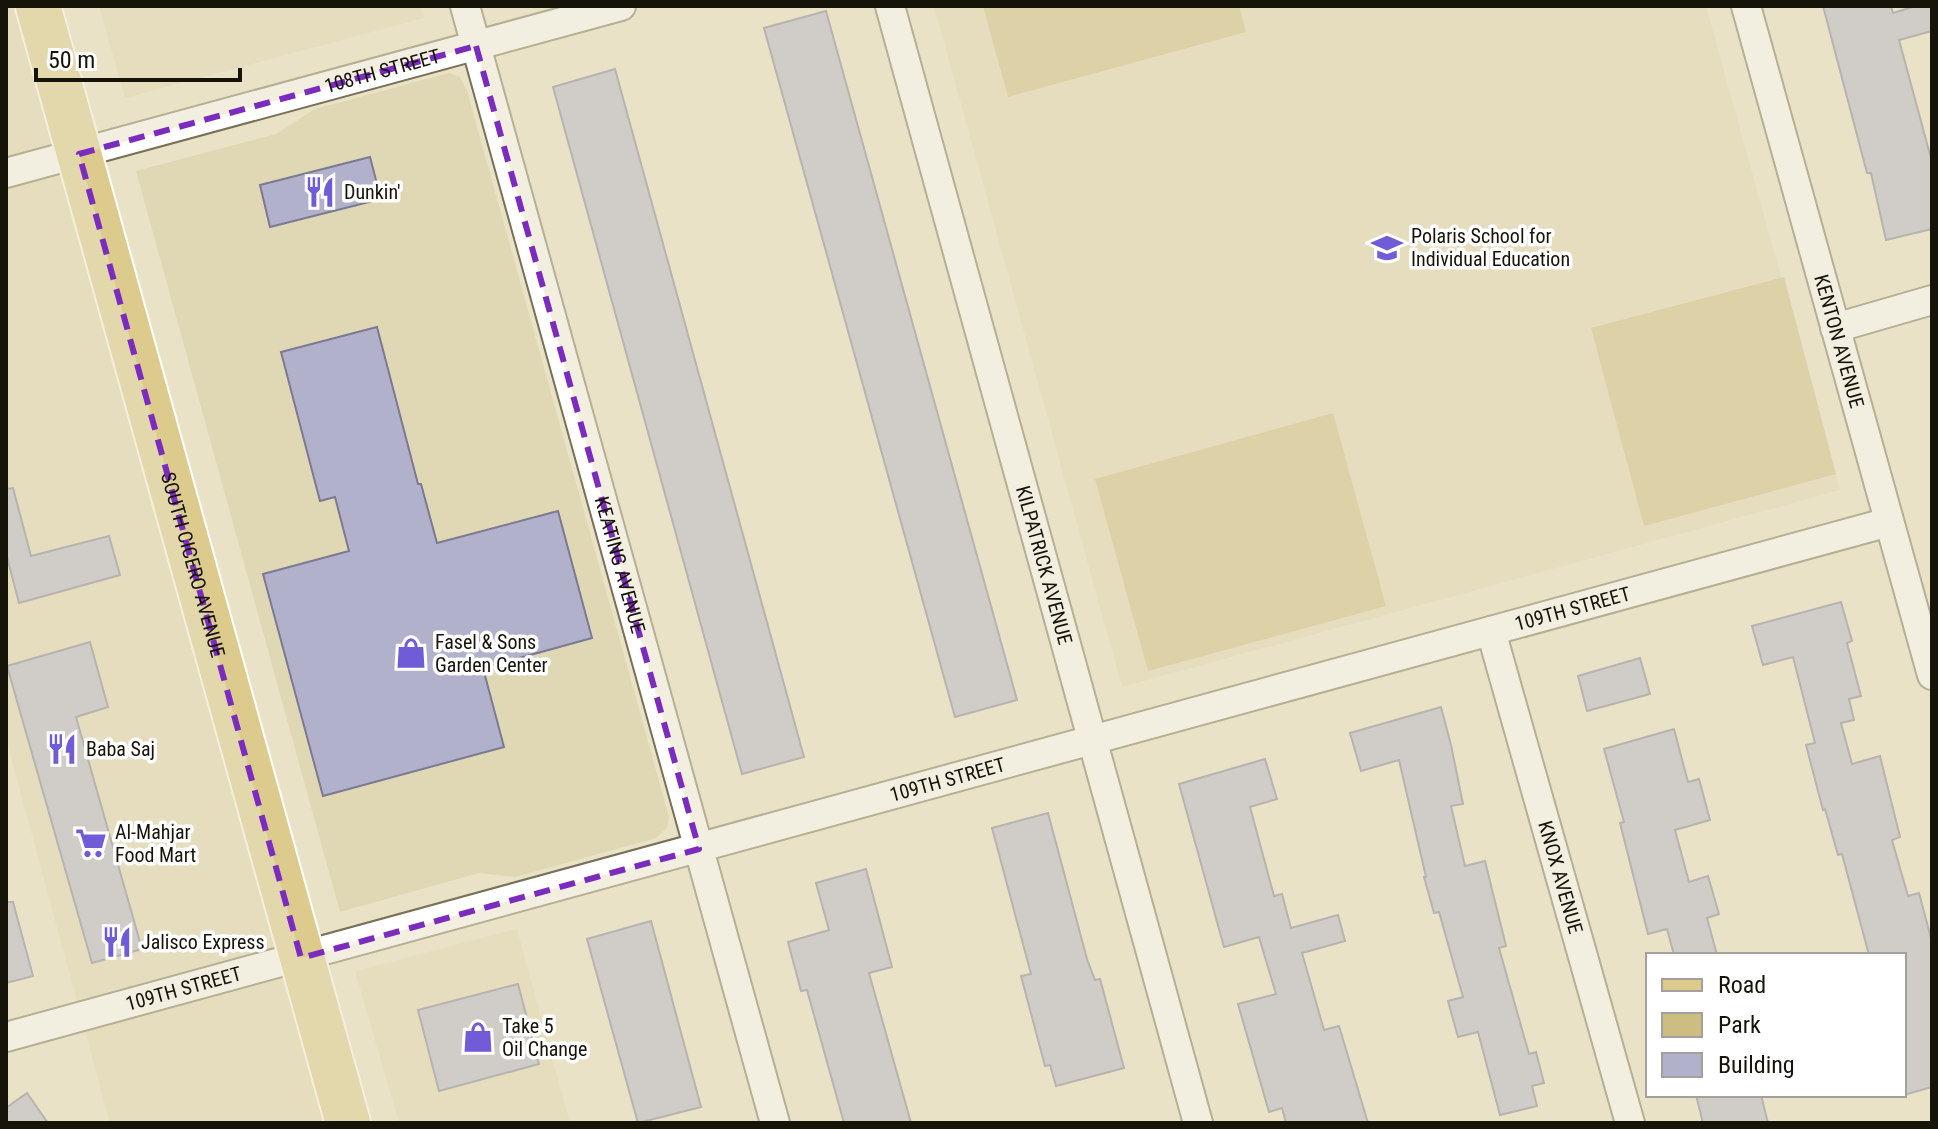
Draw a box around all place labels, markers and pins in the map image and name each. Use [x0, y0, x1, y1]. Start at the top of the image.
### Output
restaurant icon: Dunkin' [303, 175, 337, 209]
place label: Dunkin' [344, 180, 401, 204]
place label: Polaris School for Individual Education [1411, 224, 1570, 271]
school or university icon: Polaris School for Individual Education [1370, 231, 1404, 265]
place label: Fasel & Sons Garden Center [435, 630, 548, 677]
shop icon: Fasel & Sons Garden Center [394, 636, 428, 670]
restaurant icon: Baba Saj [45, 732, 79, 766]
place label: Baba Saj [86, 737, 155, 761]
place label: Al-Mahjar Food Mart [115, 820, 196, 867]
supermarket icon: Al-Mahjar Food Mart [74, 826, 108, 860]
restaurant icon: Jalisco Express [100, 925, 134, 959]
place label: Jalisco Express [141, 930, 265, 954]
place label: Take 5 Oil Change [502, 1014, 587, 1061]
shop icon: Take 5 Oil Change [461, 1020, 495, 1054]

